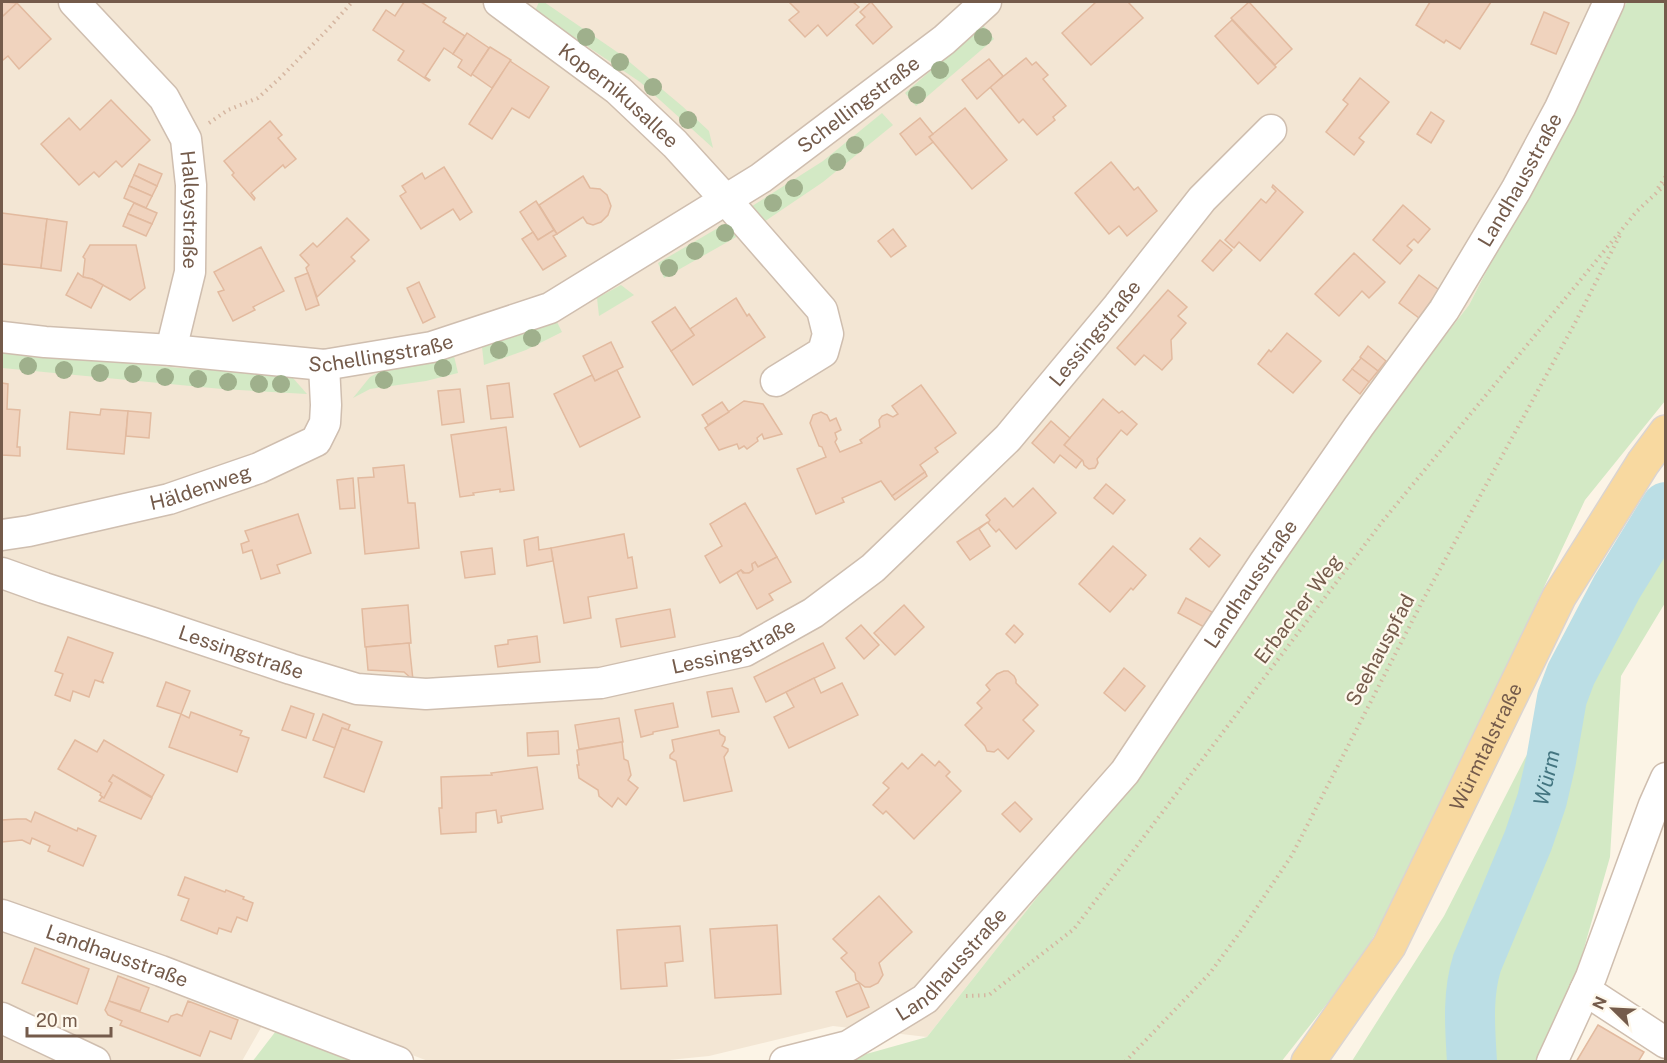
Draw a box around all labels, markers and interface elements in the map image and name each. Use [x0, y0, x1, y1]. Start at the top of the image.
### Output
street label: Kopernikusallee [554, 38, 684, 153]
street label: Schellingstraße [793, 51, 924, 158]
street label: Landhausstraße [1473, 109, 1567, 251]
street label: Halleystraße [175, 149, 203, 269]
street label: Lessingstraße [1044, 275, 1146, 391]
street label: Schellingstraße [307, 329, 456, 377]
street label: Häldenweg [147, 460, 254, 515]
street label: Landhausstraße [1199, 515, 1302, 653]
street label: Erbacher Weg [1249, 550, 1347, 668]
street label: Seehauspfad [1341, 590, 1419, 710]
street label: Lessingstraße [669, 613, 800, 679]
street label: Lessingstraße [175, 620, 307, 684]
street label: Würmtalstraße [1445, 679, 1527, 815]
water label: Würm [1528, 748, 1565, 808]
street label: Landhausstraße [891, 903, 1012, 1026]
street label: Landhausstraße [43, 919, 192, 992]
north arrow [1583, 979, 1643, 1039]
text: N [1589, 994, 1611, 1013]
scale bar [27, 1000, 111, 1038]
text: 20 m [36, 1010, 78, 1031]

